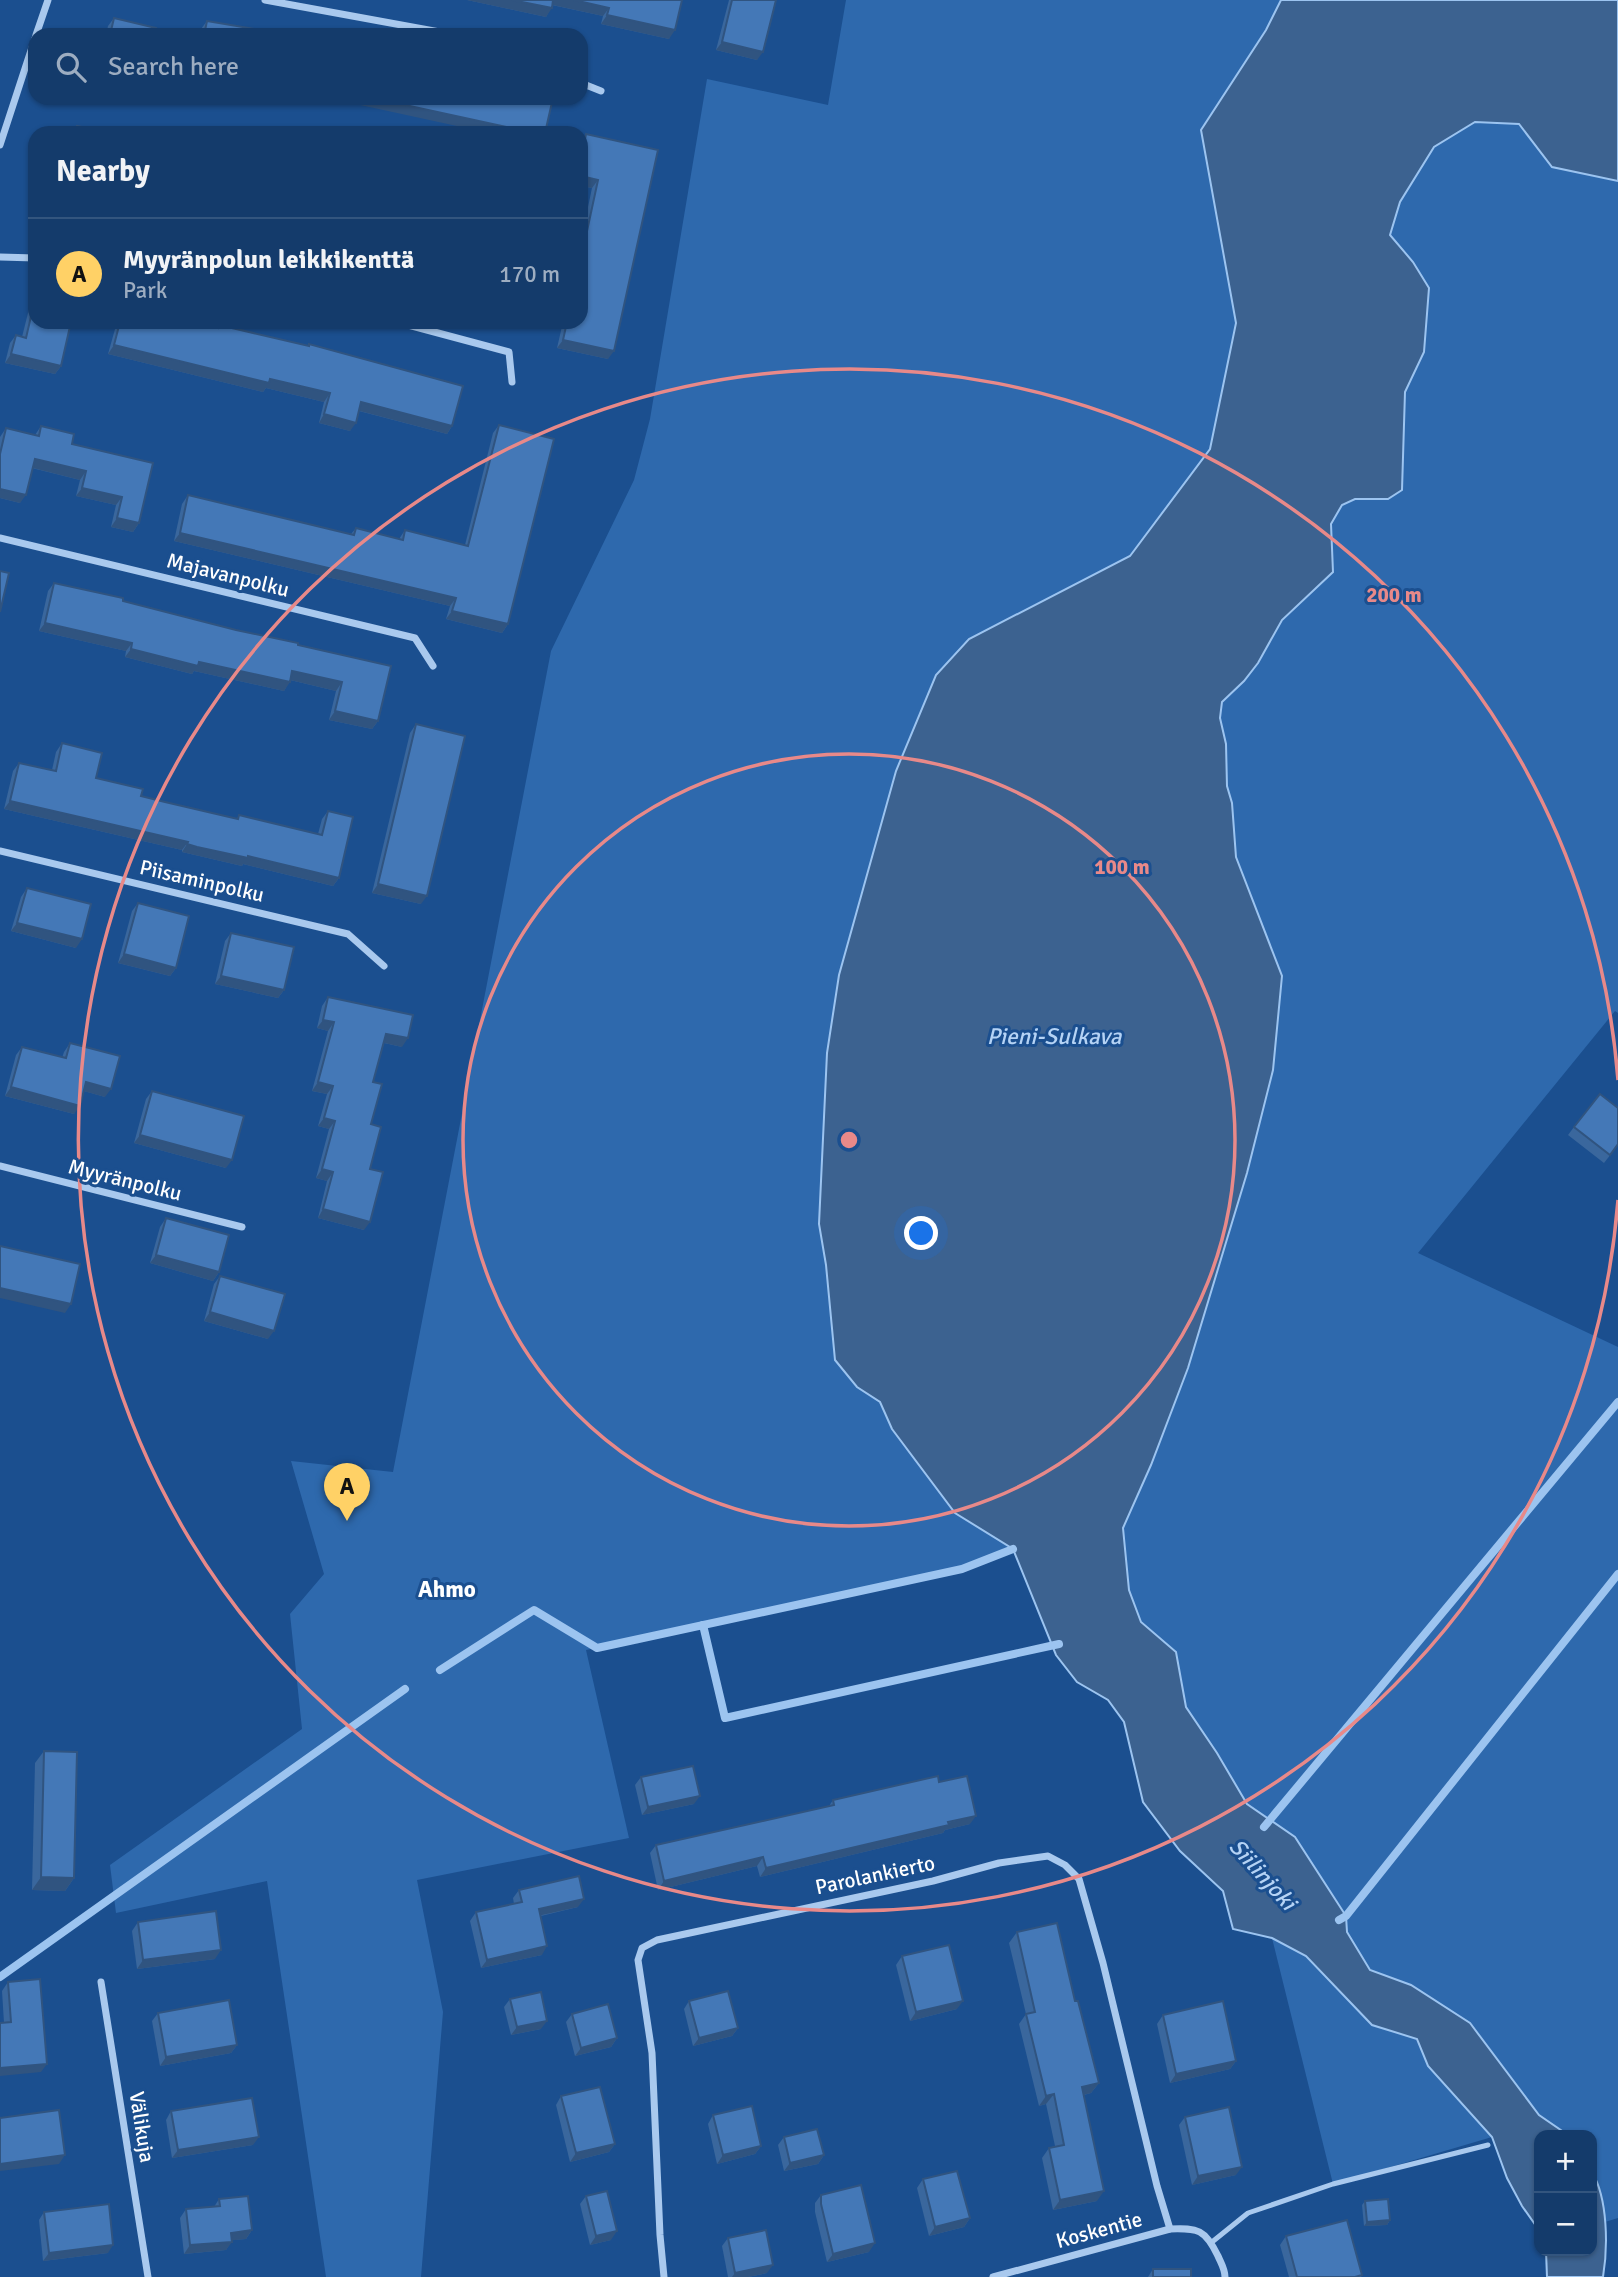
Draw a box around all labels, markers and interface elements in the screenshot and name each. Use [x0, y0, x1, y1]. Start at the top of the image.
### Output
search box [28, 28, 588, 105]
icon: search [52, 48, 90, 86]
text: Search here [108, 51, 239, 83]
text: Nearby [56, 153, 150, 190]
text: Myyränpolun leikkikenttä [123, 244, 414, 276]
text: A [72, 260, 86, 289]
text: 170 m [499, 260, 560, 289]
text: Park [123, 276, 167, 305]
street label: Majavanpolku [164, 547, 292, 603]
text: 200 m [1366, 582, 1422, 608]
street label: Piisaminpolku [137, 854, 267, 908]
text: 100 m [1094, 854, 1150, 880]
water label: Pieni-Sulkava [987, 1022, 1123, 1051]
centre of rings [837, 1128, 861, 1152]
street label: Myyränpolku [65, 1153, 185, 1207]
your location [904, 1216, 938, 1250]
pin: A [324, 1463, 370, 1521]
district label: Ahmo [418, 1575, 476, 1604]
water label: Siilinjoki [1223, 1832, 1304, 1918]
street label: Parolankierto [813, 1850, 937, 1900]
street label: Välikuja [124, 2090, 160, 2164]
map controls [1534, 2130, 1597, 2256]
button: + [1534, 2130, 1597, 2193]
button: − [1534, 2193, 1597, 2256]
street label: Koskentie [1053, 2206, 1145, 2254]

